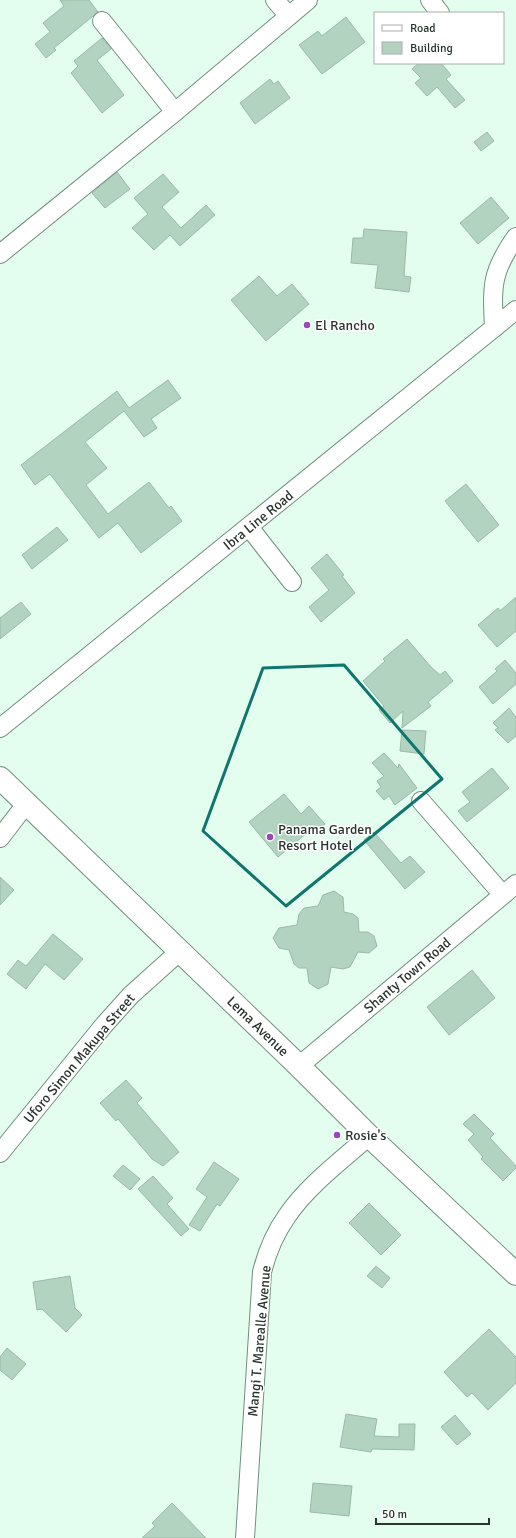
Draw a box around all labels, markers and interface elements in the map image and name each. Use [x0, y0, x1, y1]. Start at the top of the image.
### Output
legend [374, 12, 504, 64]
text: Road [410, 21, 436, 36]
text: Building [410, 41, 453, 56]
place label: El Rancho [315, 317, 375, 334]
marker: El Rancho [302, 320, 312, 330]
street label: Ibra Line Road [220, 487, 297, 554]
place label: Panama Garden Resort Hotel [278, 821, 372, 854]
marker: Panama Garden Resort Hotel [265, 832, 275, 842]
street label: Shanty Town Road [360, 934, 454, 1017]
street label: Uforo Simon Makupa Street [20, 990, 139, 1127]
street label: Lema Avenue [223, 993, 292, 1060]
place label: Rosie's [345, 1127, 386, 1144]
marker: Rosie's [332, 1130, 342, 1140]
street label: Mangi T. Marealle Avenue [244, 1265, 275, 1417]
scale bar [376, 1500, 489, 1526]
text: 50 m [382, 1507, 407, 1522]

